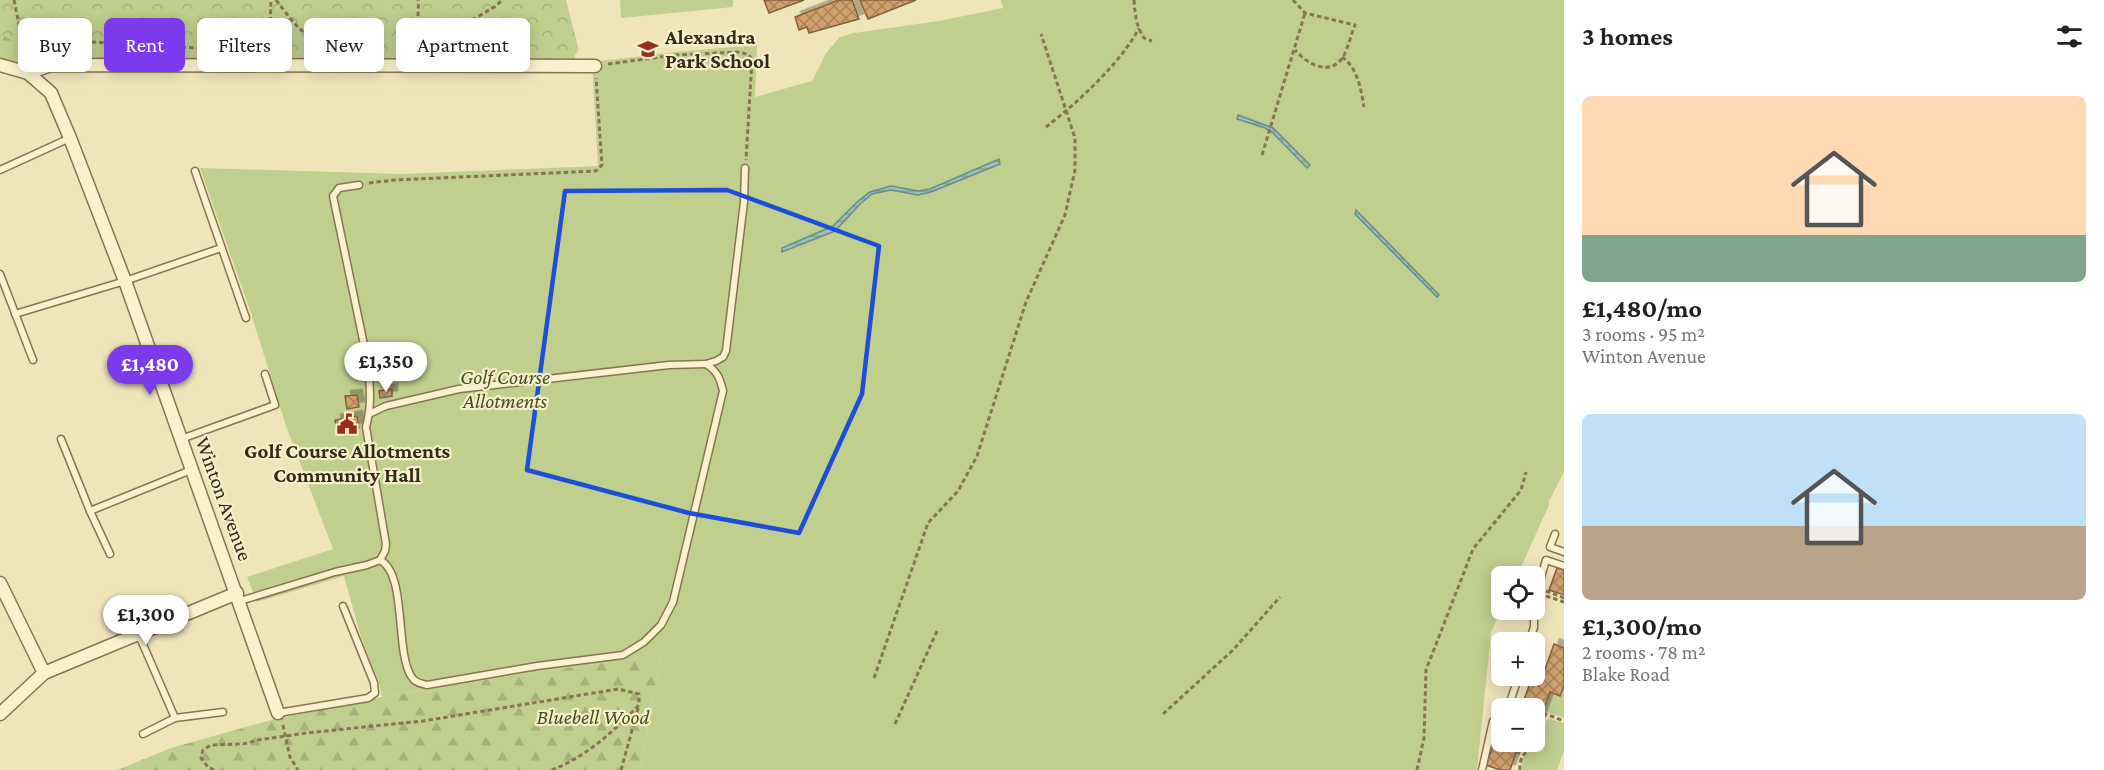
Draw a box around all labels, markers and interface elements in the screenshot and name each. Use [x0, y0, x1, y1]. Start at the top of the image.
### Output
chip: Buy [18, 18, 92, 72]
chip: Rent [104, 18, 185, 72]
chip: Filters [197, 18, 292, 72]
chip: New [304, 18, 384, 72]
chip: Apartment [396, 18, 530, 72]
icon: filters [2053, 20, 2086, 53]
text: 3 homes [1582, 22, 1673, 51]
place label: Alexandra Park School [664, 25, 770, 73]
school or university icon: Alexandra Park School [636, 37, 660, 61]
icon: home [1780, 135, 1888, 243]
text: £1,480/mo [1582, 294, 1702, 323]
text: 3 rooms · 95 m² [1582, 323, 1705, 345]
pin: £1,350 [337, 342, 435, 393]
pin: £1,480 [101, 345, 199, 396]
text: Winton Avenue [1582, 345, 1706, 367]
text: £1,350 [358, 350, 414, 372]
text: £1,480 [121, 353, 179, 375]
park label: Golf Course Allotments [460, 365, 550, 413]
public building icon: Golf Course Allotments Community Hall [335, 412, 359, 436]
street label: Winton Avenue [190, 434, 258, 564]
place label: Golf Course Allotments Community Hall [244, 439, 450, 487]
icon: home [1780, 453, 1888, 561]
map controls [1491, 566, 1545, 752]
button: locate [1491, 566, 1545, 620]
pin: £1,300 [97, 595, 195, 646]
text: £1,300 [117, 603, 175, 625]
text: £1,300/mo [1582, 612, 1702, 641]
button: + [1491, 632, 1545, 686]
text: 2 rooms · 78 m² [1582, 641, 1706, 663]
text: Blake Road [1582, 663, 1670, 685]
button: − [1491, 698, 1545, 752]
park label: Bluebell Wood [537, 705, 650, 729]

